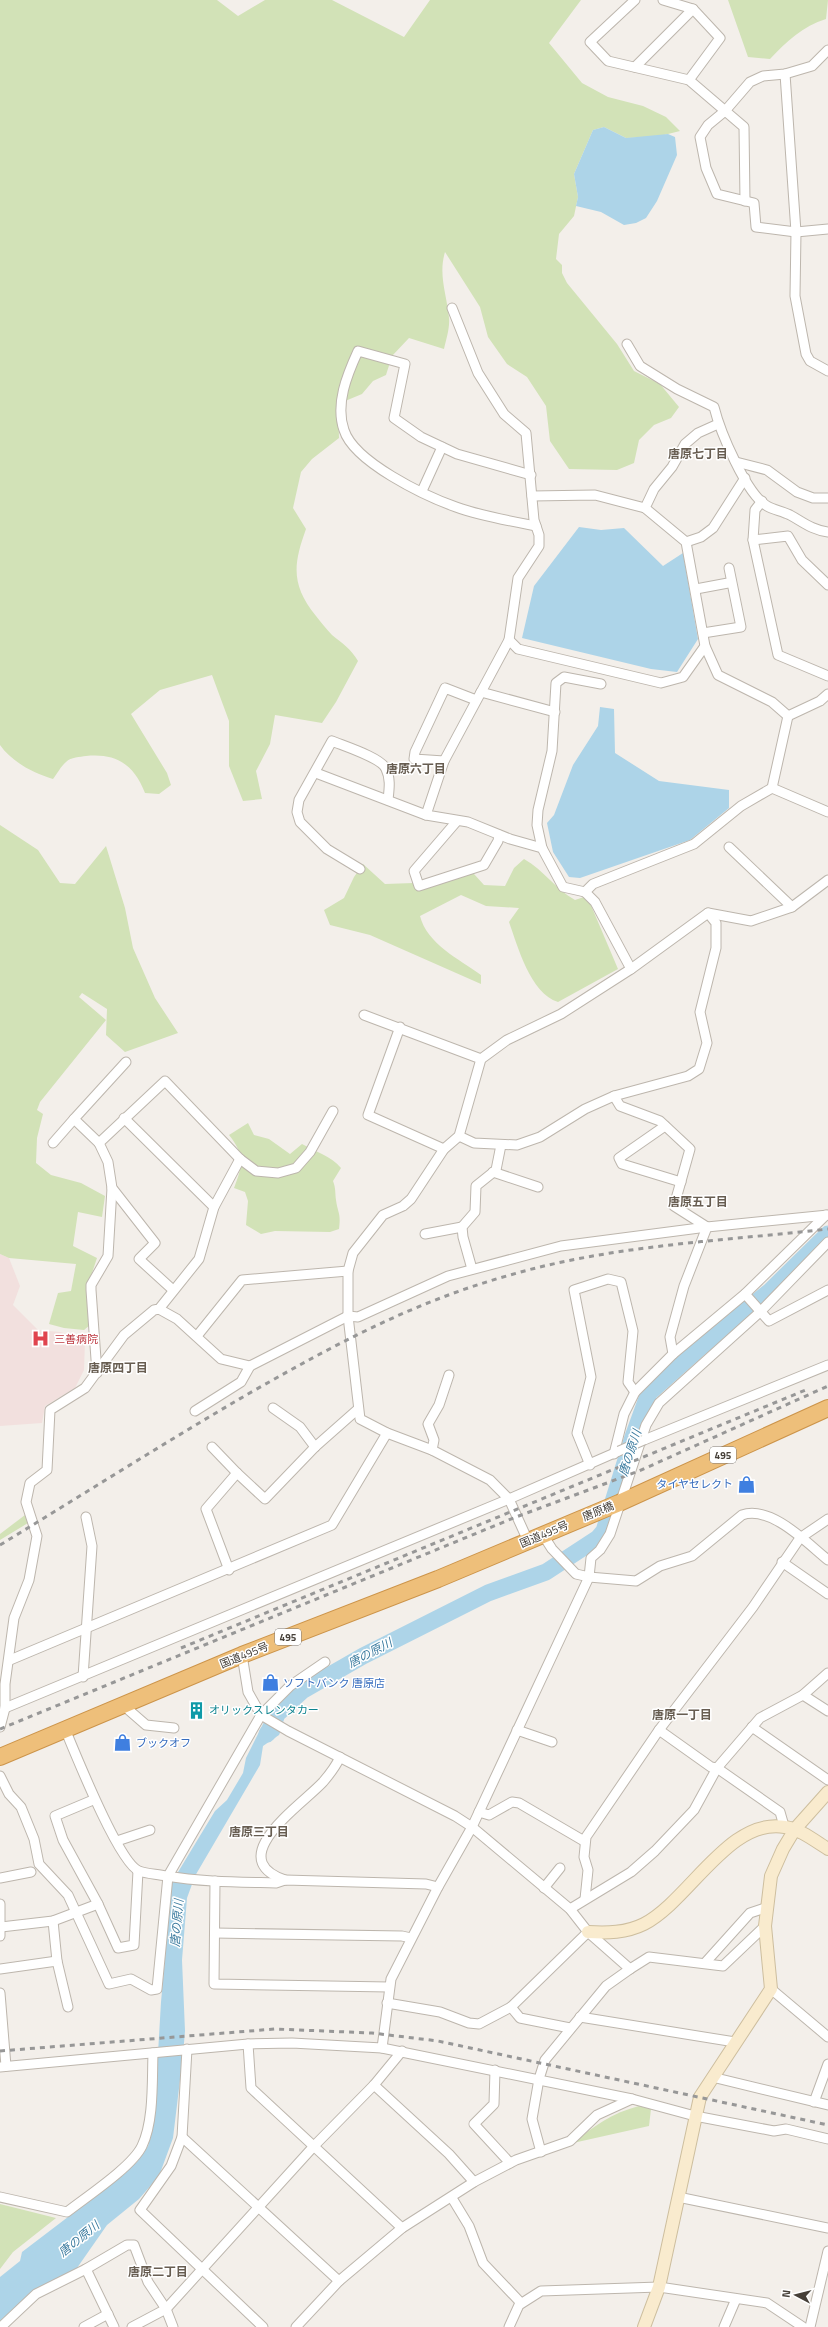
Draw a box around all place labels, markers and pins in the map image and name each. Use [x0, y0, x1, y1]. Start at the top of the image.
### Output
hospital icon: 三善病院 [31, 1329, 51, 1349]
place label: 三善病院 [54, 1331, 98, 1347]
shop icon: タイヤセレクト [736, 1474, 756, 1494]
place label: タイヤセレクト [656, 1476, 733, 1492]
shop icon: ソフトバンク 唐原店 [260, 1673, 280, 1693]
place label: ソフトバンク 唐原店 [283, 1675, 385, 1691]
building icon: オリックスレンタカー [186, 1700, 206, 1720]
place label: オリックスレンタカー [209, 1702, 319, 1718]
shop icon: ブックオフ [113, 1733, 133, 1753]
place label: ブックオフ [136, 1735, 191, 1751]

